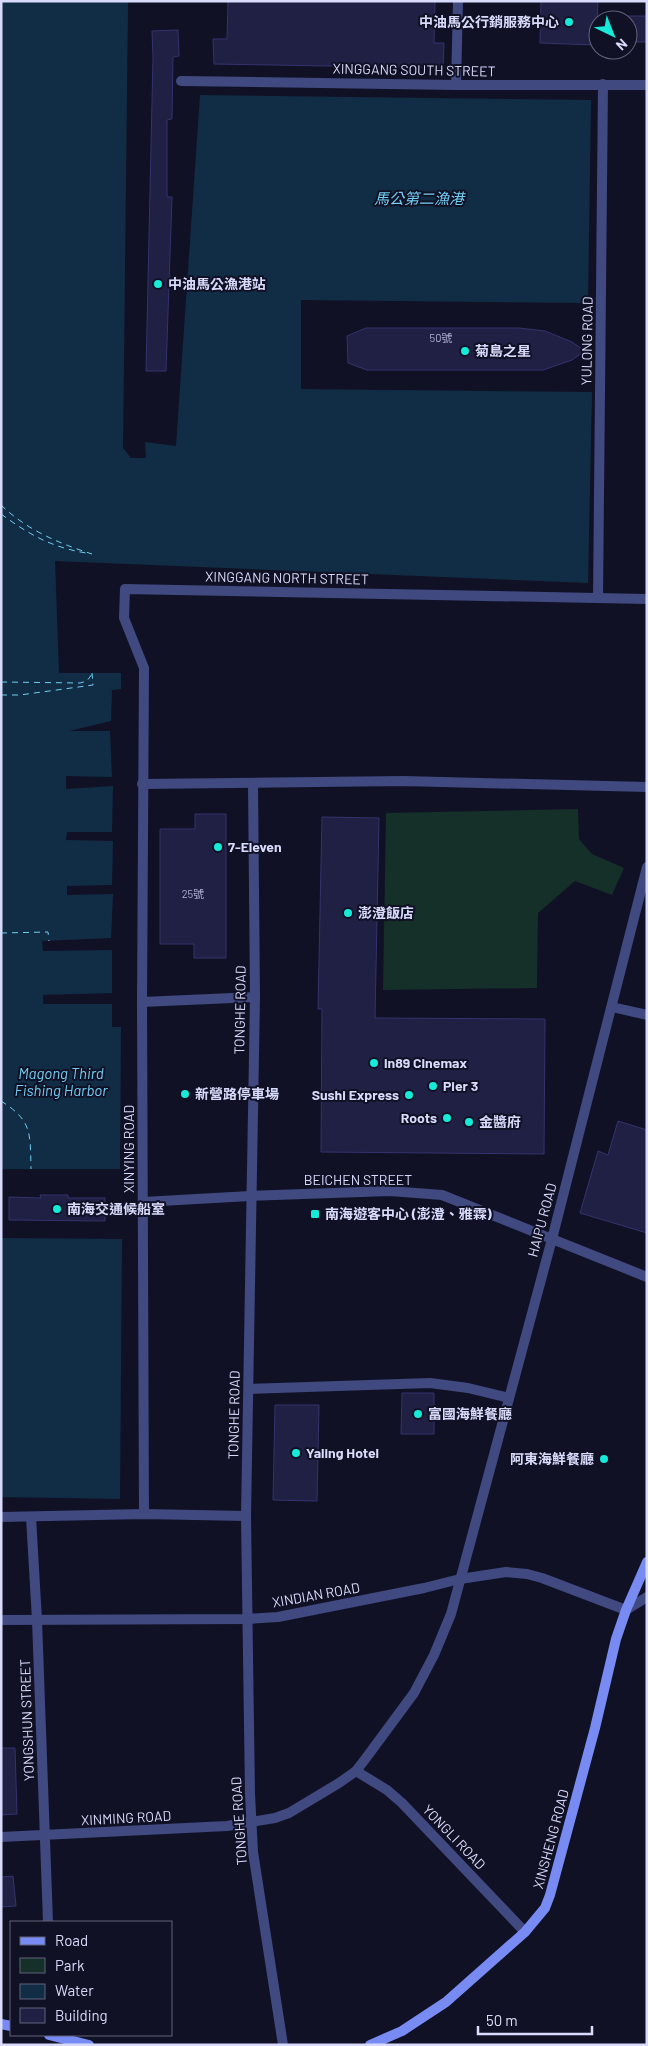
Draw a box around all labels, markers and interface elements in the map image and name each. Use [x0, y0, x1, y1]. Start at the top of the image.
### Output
north arrow [588, 10, 638, 60]
place label: 中油馬公行銷服務中心 [419, 13, 559, 30]
marker: 中油馬公行銷服務中心 [563, 16, 575, 28]
text: N [613, 35, 631, 54]
street label: XINGGANG SOUTH STREET [332, 60, 496, 79]
water label: 馬公第二漁港 [374, 189, 466, 207]
place label: 中油馬公漁港站 [168, 275, 266, 292]
marker: 中油馬公漁港站 [152, 278, 164, 290]
street label: YULONG ROAD [577, 296, 596, 386]
house number: 50號 [430, 331, 452, 344]
place label: 菊島之星 [475, 342, 531, 359]
marker: 菊島之星 [459, 345, 471, 357]
street label: XINGGANG NORTH STREET [205, 568, 369, 587]
place label: 7-Eleven [228, 838, 282, 855]
marker: 7-Eleven [212, 841, 224, 853]
house number: 25號 [182, 887, 204, 900]
place label: 澎澄飯店 [358, 904, 414, 921]
marker: 澎澄飯店 [342, 907, 354, 919]
street label: TONGHE ROAD [230, 965, 249, 1055]
place label: in89 Cinemax [384, 1054, 467, 1071]
marker: in89 Cinemax [368, 1057, 380, 1069]
water label: Magong Third Fishing Harbor [15, 1064, 108, 1099]
place label: Pier 3 [443, 1077, 478, 1094]
marker: Pier 3 [427, 1080, 439, 1092]
place label: 新營路停車場 [195, 1085, 279, 1102]
place label: Sushi Express [312, 1086, 399, 1103]
marker: 新營路停車場 [179, 1088, 191, 1100]
marker: Sushi Express [403, 1089, 415, 1101]
street label: XINYING ROAD [120, 1105, 137, 1193]
place label: Roots [401, 1109, 437, 1126]
marker: Roots [441, 1112, 453, 1124]
place label: 金醬府 [479, 1113, 521, 1130]
marker: 金醬府 [463, 1116, 475, 1128]
street label: BEICHEN STREET [304, 1171, 412, 1188]
street label: HAIPU ROAD [523, 1181, 560, 1259]
place label: 南海交通候船室 [67, 1200, 165, 1217]
marker: 南海交通候船室 [51, 1203, 63, 1215]
place label: 南海遊客中心 (澎澄、雅霖) [325, 1205, 492, 1222]
marker: 南海遊客中心 (澎澄、雅霖) [309, 1208, 321, 1220]
street label: TONGHE ROAD [224, 1370, 243, 1460]
place label: 富國海鮮餐廳 [428, 1405, 512, 1422]
marker: 富國海鮮餐廳 [412, 1408, 424, 1420]
place label: Yaling Hotel [306, 1444, 379, 1461]
marker: Yaling Hotel [290, 1447, 302, 1459]
place label: 阿東海鮮餐廳 [510, 1450, 594, 1467]
marker: 阿東海鮮餐廳 [598, 1453, 610, 1465]
street label: XINDIAN ROAD [271, 1578, 361, 1611]
street label: YONGSHUN STREET [16, 1659, 37, 1781]
street label: TONGHE ROAD [227, 1776, 250, 1866]
street label: XINSHENG ROAD [529, 1787, 572, 1891]
street label: YONGLI ROAD [419, 1801, 489, 1872]
street label: XINMING ROAD [80, 1807, 171, 1828]
legend [10, 1921, 172, 2036]
text: Road [55, 1931, 88, 1949]
text: Park [55, 1956, 85, 1974]
text: Water [55, 1981, 94, 1999]
scale bar [478, 2004, 592, 2036]
text: Building [55, 2006, 108, 2024]
text: 50 m [486, 2011, 518, 2029]

